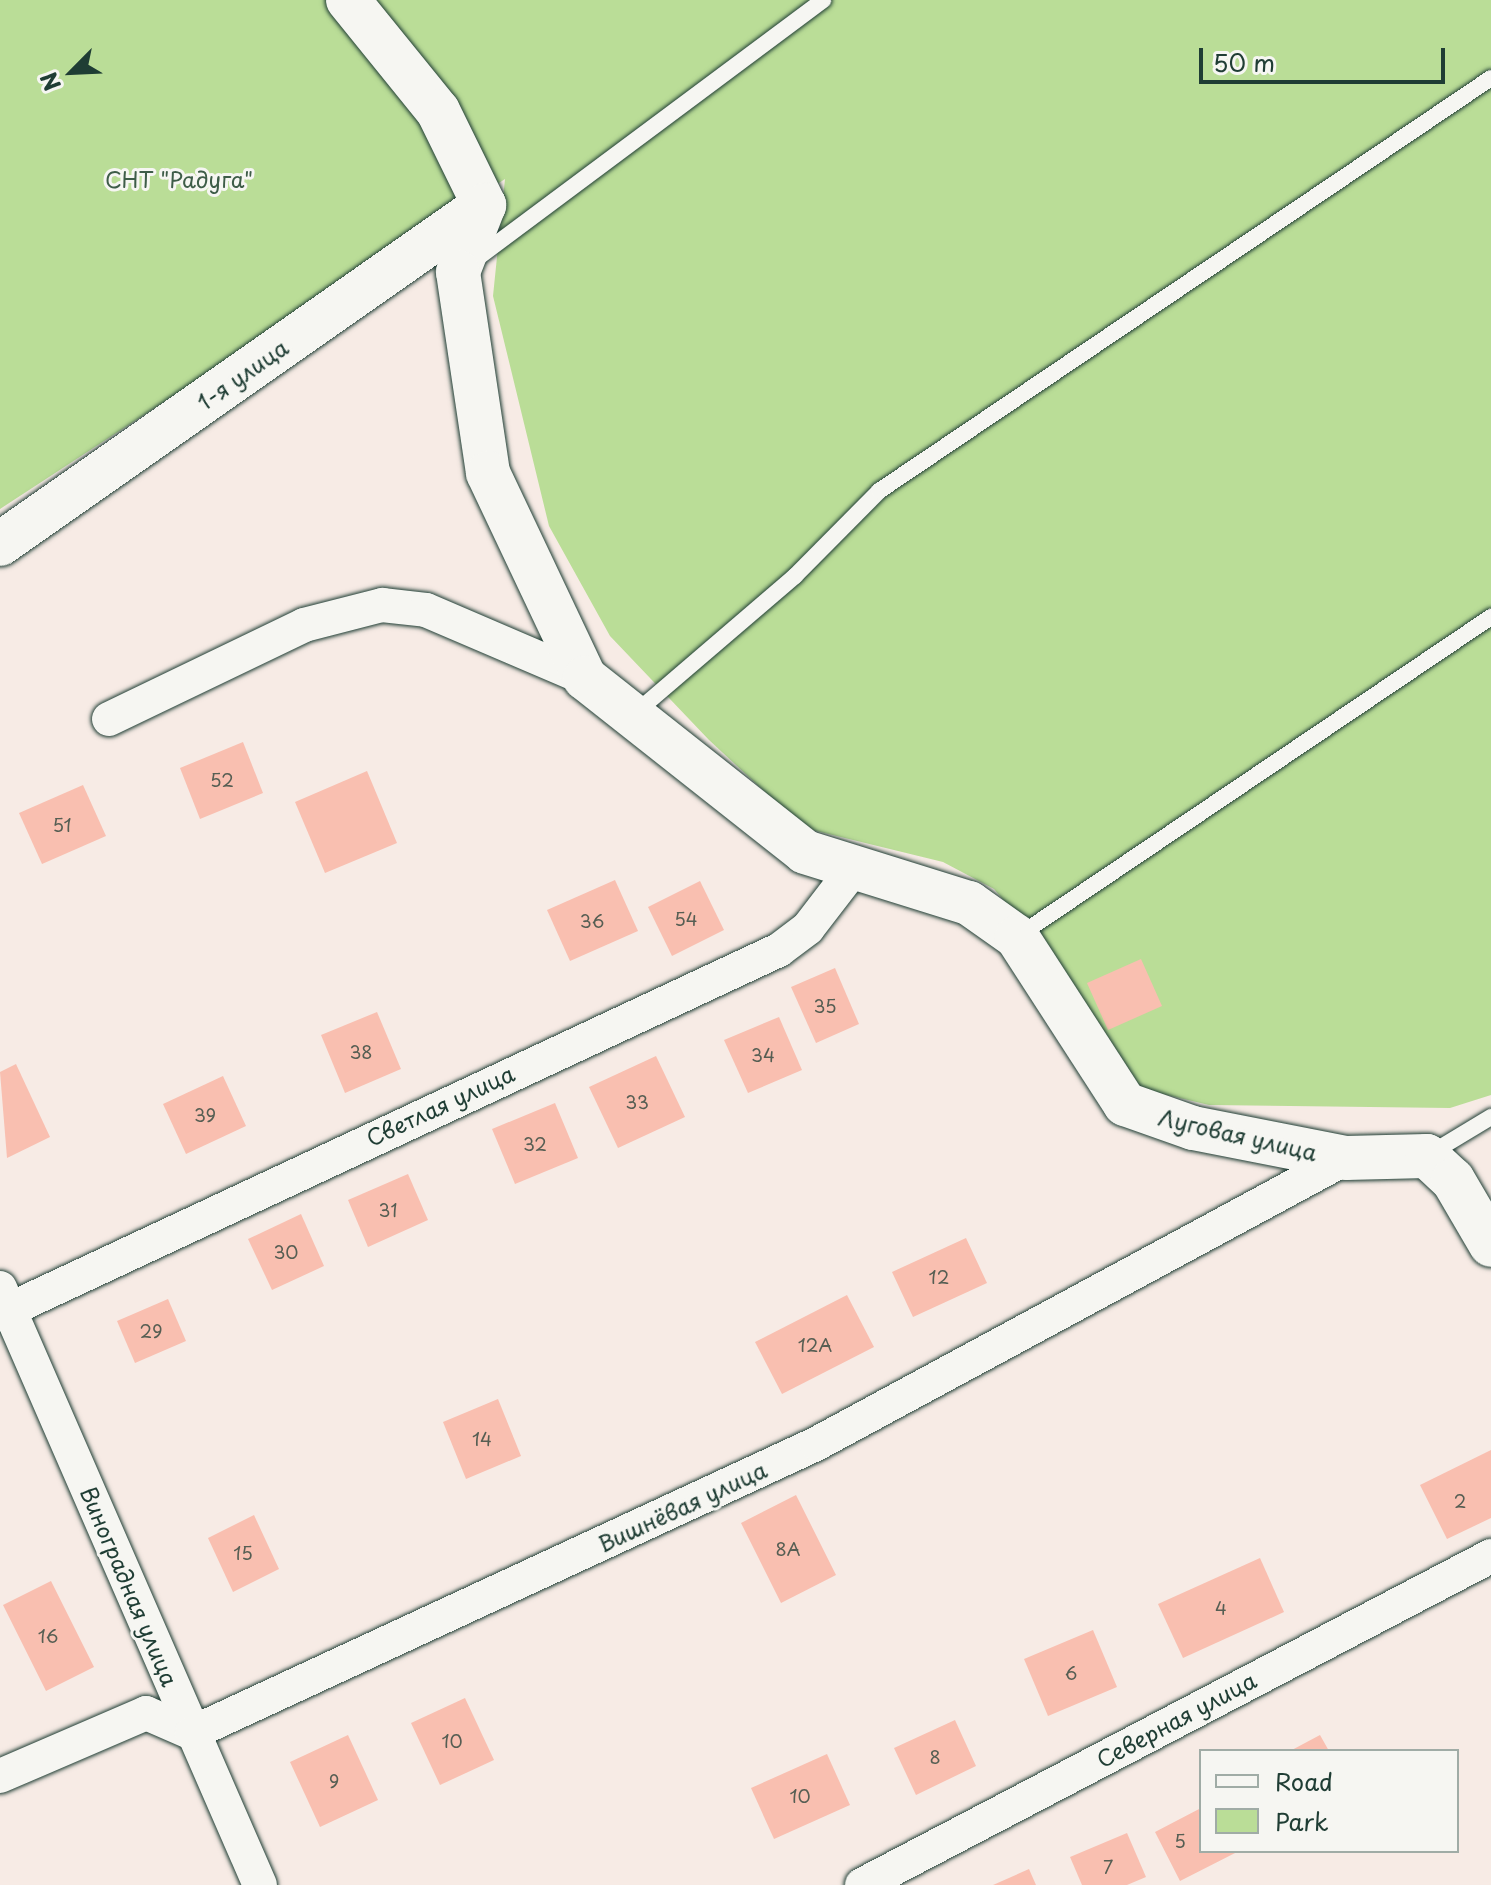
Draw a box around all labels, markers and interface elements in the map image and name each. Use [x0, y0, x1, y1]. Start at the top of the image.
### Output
north arrow [32, 32, 112, 112]
scale bar [1203, 32, 1449, 82]
text: 50 m [1213, 44, 1275, 80]
text: N [31, 67, 68, 97]
park label: СНТ "Радуга" [105, 166, 253, 192]
street label: 1-я улица [191, 333, 293, 415]
house number: 52 [210, 769, 234, 791]
house number: 51 [52, 814, 72, 836]
house number: 54 [674, 908, 698, 930]
house number: 36 [580, 910, 604, 932]
house number: 35 [813, 995, 837, 1017]
house number: 38 [349, 1041, 373, 1063]
house number: 34 [751, 1044, 775, 1066]
street label: Светлая улица [361, 1059, 519, 1151]
house number: 33 [625, 1091, 649, 1113]
street label: Луговая улица [1156, 1103, 1320, 1165]
house number: 39 [194, 1104, 216, 1126]
house number: 32 [523, 1133, 547, 1155]
house number: 31 [379, 1199, 397, 1221]
house number: 30 [273, 1241, 299, 1263]
house number: 12 [929, 1266, 949, 1288]
house number: 29 [140, 1320, 162, 1342]
house number: 12А [798, 1334, 832, 1356]
house number: 14 [472, 1428, 492, 1450]
street label: Вишнёвая улица [593, 1455, 771, 1557]
street label: Виноградная улица [76, 1482, 184, 1690]
house number: 2 [1454, 1490, 1466, 1512]
house number: 8А [775, 1538, 801, 1560]
house number: 15 [233, 1542, 253, 1564]
house number: 4 [1215, 1597, 1227, 1619]
house number: 16 [38, 1625, 58, 1647]
house number: 6 [1065, 1662, 1077, 1684]
street label: Северная улица [1091, 1666, 1261, 1772]
house number: 10 [441, 1730, 463, 1752]
house number: 8 [929, 1746, 941, 1768]
legend [1199, 1749, 1459, 1853]
text: Road [1275, 1763, 1333, 1799]
house number: 9 [329, 1770, 339, 1792]
house number: 10 [789, 1785, 811, 1807]
text: Park [1275, 1803, 1329, 1839]
house number: 5 [1174, 1830, 1186, 1852]
house number: 7 [1103, 1856, 1113, 1878]

